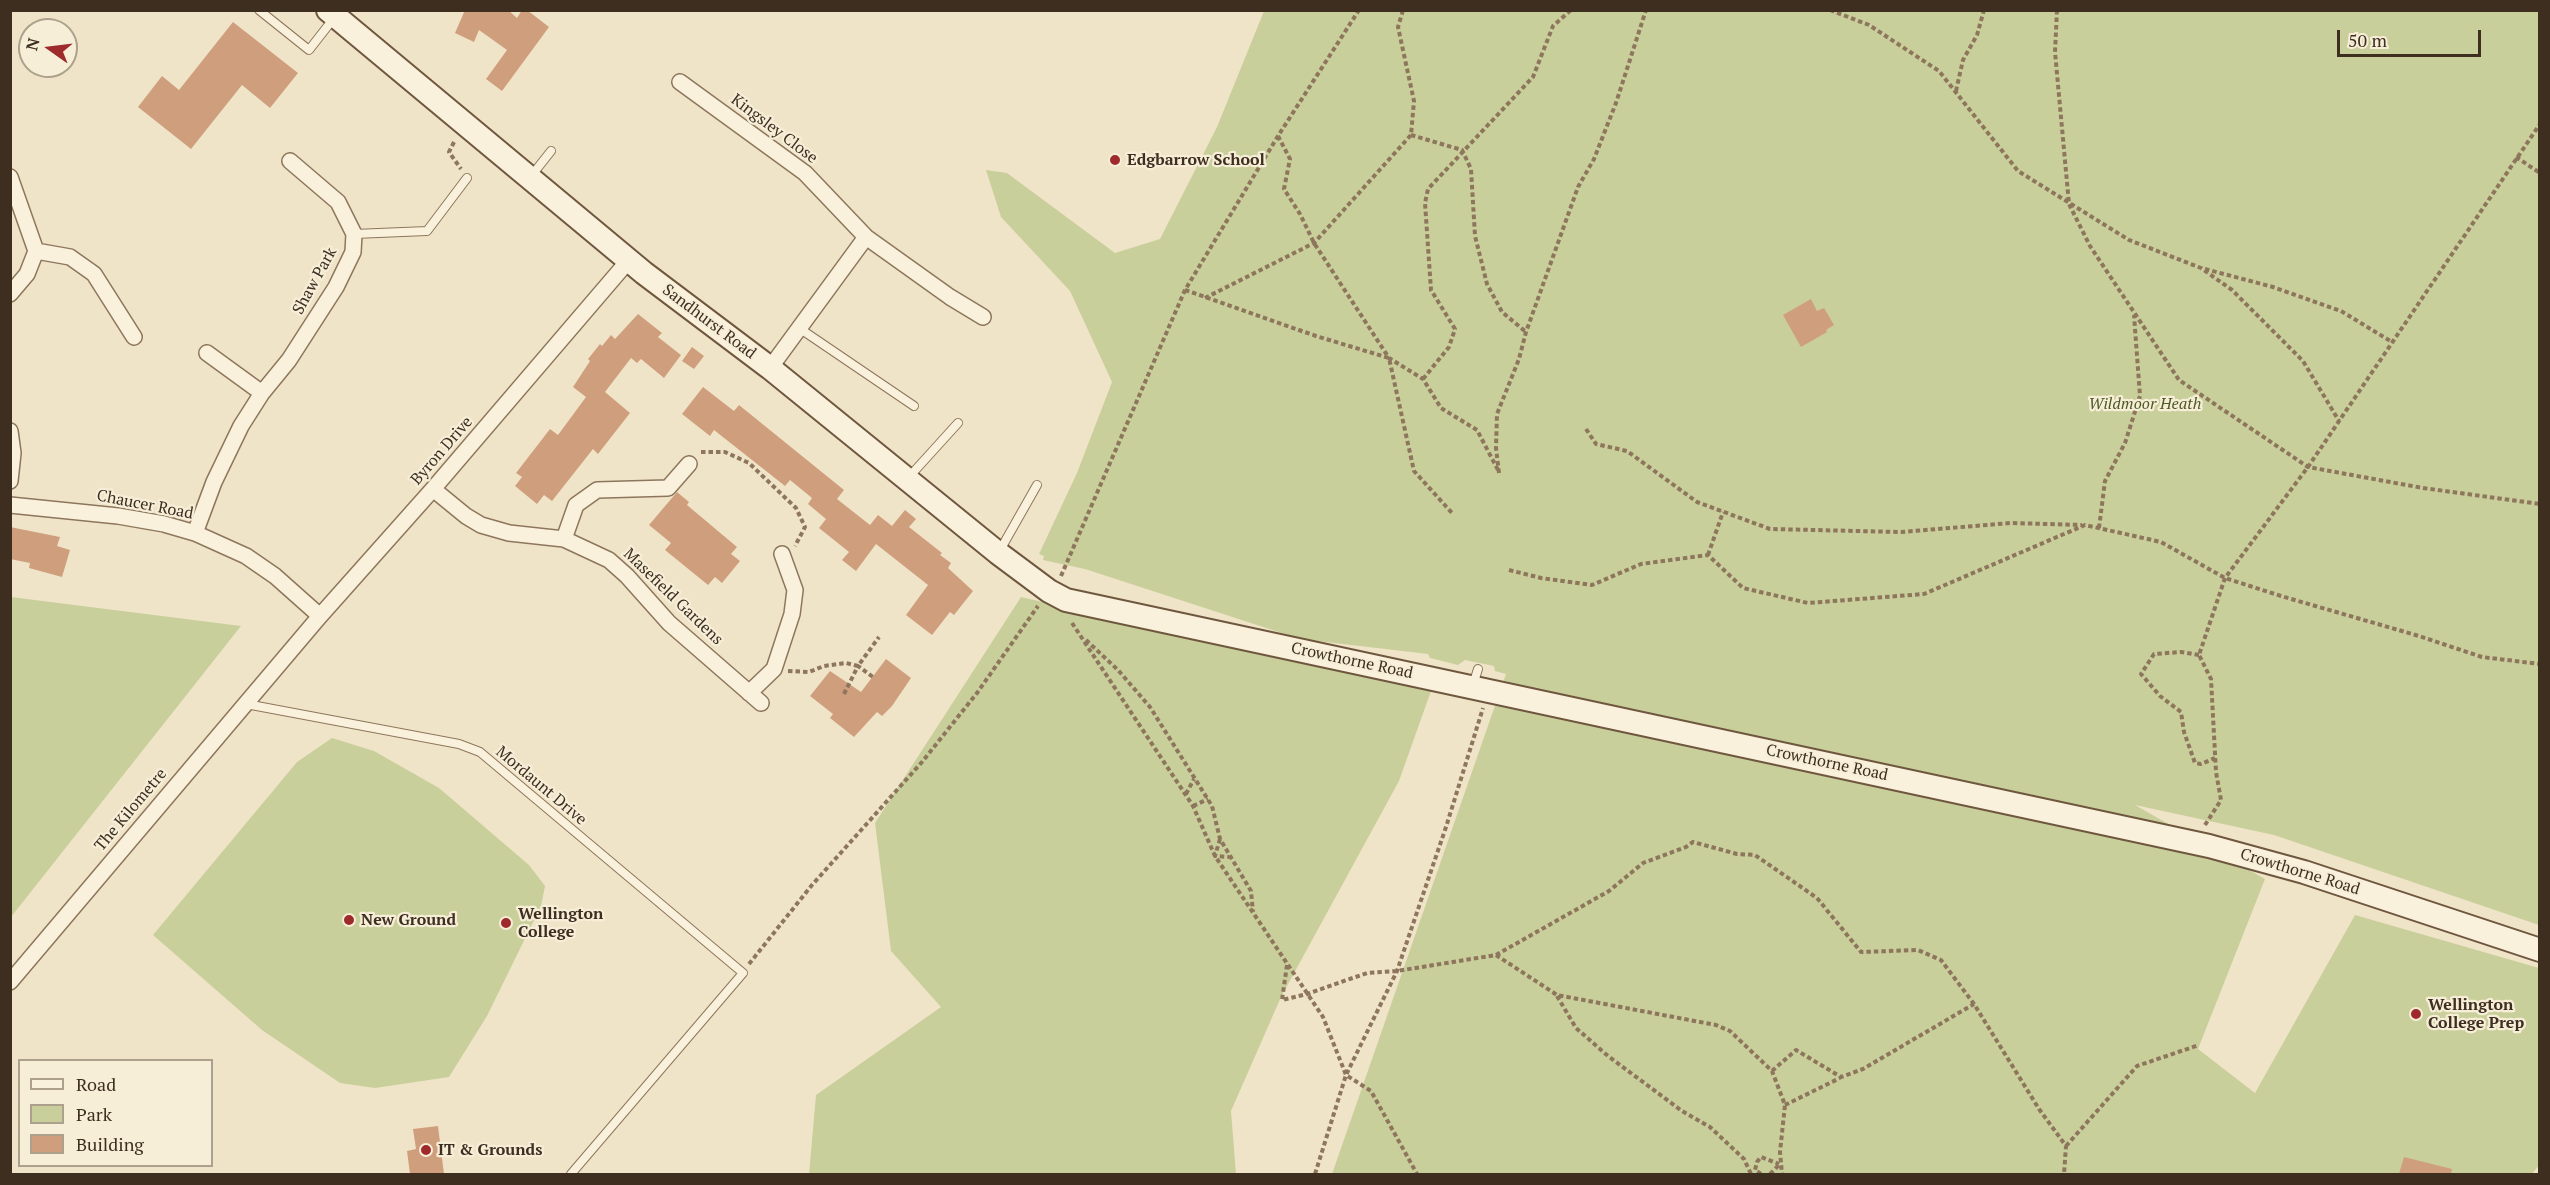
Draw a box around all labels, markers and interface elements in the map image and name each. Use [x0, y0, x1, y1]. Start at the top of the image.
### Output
north arrow [18, 18, 78, 78]
scale bar [2340, 18, 2484, 56]
text: 50 m [2348, 28, 2387, 52]
text: N [20, 36, 45, 53]
street label: Kingsley Close [727, 90, 821, 168]
place label: Edgbarrow School [1127, 150, 1265, 170]
marker: Edgbarrow School [1108, 153, 1122, 167]
street label: Shaw Park [289, 244, 341, 318]
street label: Sandhurst Road [658, 281, 760, 363]
park label: Wildmoor Heath [2089, 394, 2201, 414]
street label: Byron Drive [407, 413, 477, 489]
street label: Chaucer Road [95, 486, 195, 524]
street label: Masefield Gardens [619, 545, 727, 649]
street label: Crowthorne Road [1289, 639, 1415, 683]
street label: Crowthorne Road [1764, 741, 1890, 785]
street label: Mordaunt Drive [492, 742, 590, 830]
street label: The Kilometre [91, 765, 171, 855]
street label: Crowthorne Road [2238, 845, 2362, 899]
place label: Wellington College [518, 904, 603, 942]
place label: New Ground [361, 910, 456, 930]
marker: New Ground [342, 913, 356, 927]
marker: Wellington College [499, 916, 513, 930]
place label: Wellington College Prep [2428, 995, 2524, 1033]
marker: Wellington College Prep [2409, 1007, 2423, 1021]
legend [18, 1059, 213, 1167]
text: Road [76, 1072, 116, 1096]
text: Park [76, 1102, 112, 1126]
text: Building [76, 1132, 144, 1156]
place label: IT & Grounds [438, 1140, 542, 1160]
marker: IT & Grounds [419, 1143, 433, 1157]

